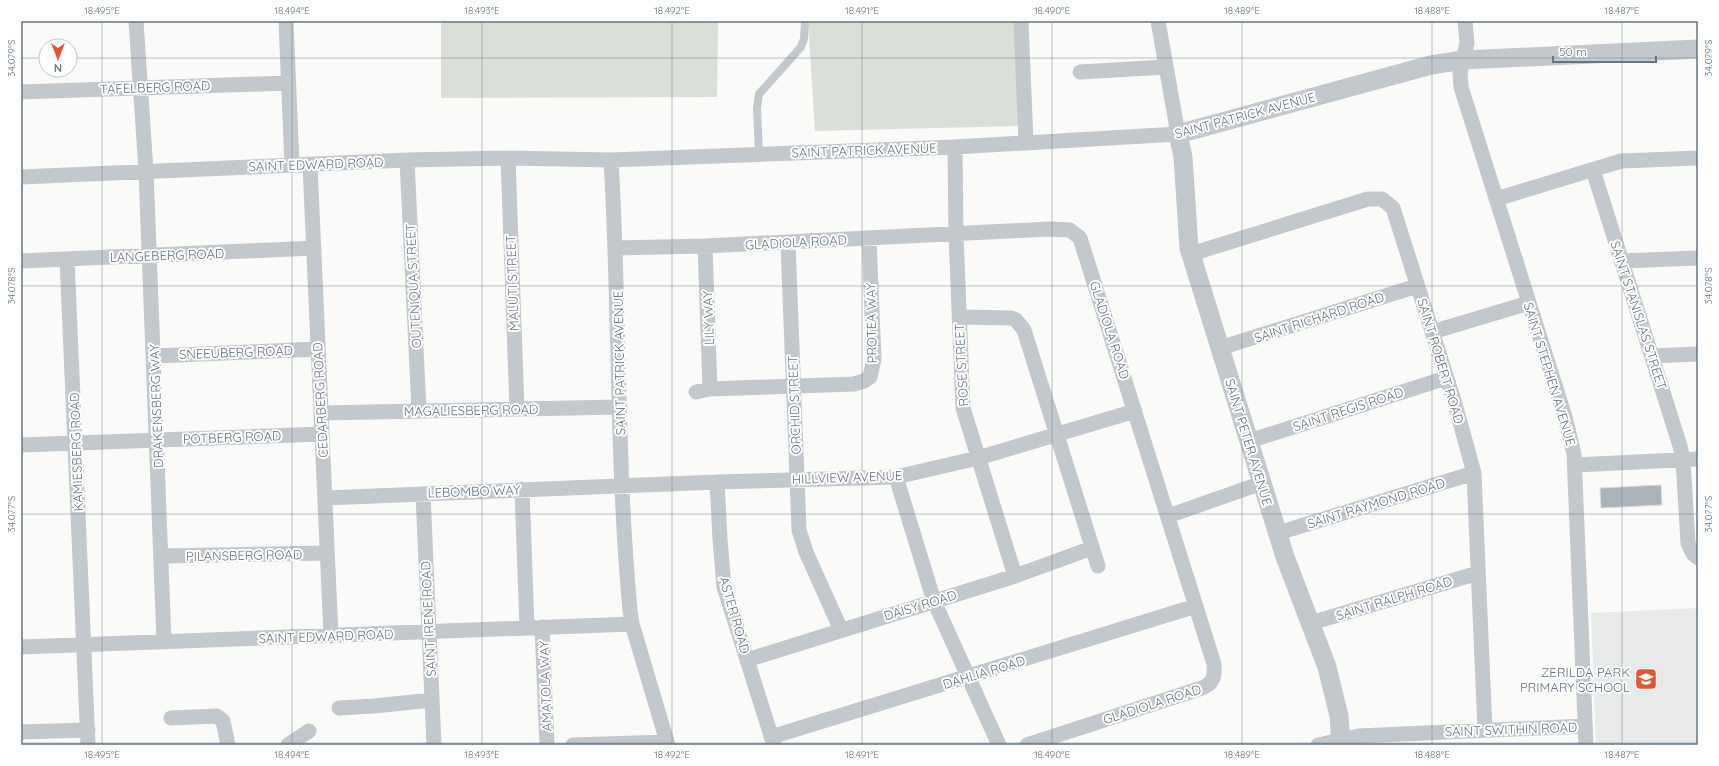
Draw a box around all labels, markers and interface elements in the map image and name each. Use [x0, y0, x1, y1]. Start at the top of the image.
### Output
text: 18.495°E [84, 4, 120, 17]
text: 18.494°E [274, 4, 310, 17]
text: 18.493°E [464, 4, 500, 17]
text: 18.492°E [654, 4, 690, 17]
text: 18.491°E [845, 4, 879, 17]
text: 18.490°E [1034, 4, 1070, 17]
text: 18.489°E [1224, 4, 1260, 17]
text: 18.488°E [1414, 4, 1450, 17]
text: 18.487°E [1604, 4, 1640, 17]
north arrow [38, 38, 78, 78]
scale bar [1553, 38, 1656, 64]
text: 34.079°S [5, 39, 18, 77]
text: 34.079°S [1702, 39, 1715, 77]
text: 50 m [1559, 44, 1587, 59]
text: N [54, 61, 62, 75]
street label: TAFELBERG ROAD [99, 77, 211, 97]
street label: SAINT PATRICK AVENUE [1173, 89, 1317, 141]
street label: SAINT PATRICK AVENUE [791, 139, 937, 161]
street label: SAINT EDWARD ROAD [248, 154, 384, 174]
street label: OUTENIQUA STREET [402, 223, 424, 349]
street label: GLADIOLA ROAD [745, 231, 847, 253]
street label: MALUTI STREET [502, 234, 522, 331]
street label: SAINT STANISLAS STREET [1607, 239, 1671, 392]
street label: LANGEBERG ROAD [110, 245, 224, 265]
text: 34.078°S [5, 267, 18, 305]
text: 34.078°S [1702, 267, 1715, 305]
street label: GLADIOLA ROAD [1087, 279, 1133, 381]
street label: PROTEA WAY [862, 282, 880, 363]
street label: SAINT RICHARD ROAD [1252, 288, 1386, 346]
street label: SAINT PATRICK AVENUE [610, 290, 628, 436]
street label: LILY WAY [699, 290, 717, 346]
street label: SAINT ROBERT ROAD [1414, 296, 1468, 426]
street label: SAINT STEPHEN AVENUE [1521, 300, 1579, 448]
street label: ROSE STREET [951, 323, 971, 407]
street label: SNEEUBERG ROAD [179, 342, 293, 362]
street label: CEDARBERG ROAD [309, 342, 331, 458]
street label: DRAKENSBERG WAY [146, 343, 166, 468]
street label: ORCHID STREET [784, 355, 804, 455]
street label: SAINT PETER AVENUE [1222, 377, 1276, 507]
street label: SAINT REGIS ROAD [1291, 384, 1405, 434]
street label: KAMIESBERG ROAD [66, 392, 86, 512]
street label: MAGALIESBERG ROAD [404, 401, 538, 419]
street label: POTBERG ROAD [182, 427, 282, 447]
street label: HILLVIEW AVENUE [791, 467, 903, 487]
street label: SAINT RAYMOND ROAD [1305, 474, 1447, 532]
street label: LEBOMBO WAY [427, 481, 521, 501]
text: 34.077°S [5, 495, 18, 532]
text: 34.077°S [1702, 495, 1715, 532]
street label: PILANSBERG ROAD [186, 546, 302, 564]
street label: SAINT IRENE ROAD [417, 561, 439, 677]
street label: SAINT RALPH ROAD [1334, 573, 1454, 623]
street label: ASTER ROAD [716, 575, 754, 655]
street label: DAISY ROAD [882, 586, 958, 624]
street label: SAINT EDWARD ROAD [258, 626, 394, 646]
street label: AMATOLA WAY [535, 640, 555, 732]
street label: DAHLIA ROAD [941, 652, 1027, 692]
place label: ZERILDA PARK PRIMARY SCHOOL [1520, 664, 1630, 695]
school or university icon: ZERILDA PARK PRIMARY SCHOOL [1633, 666, 1659, 692]
street label: GLADIOLA ROAD [1101, 681, 1203, 727]
street label: SAINT SWITHIN ROAD [1444, 719, 1578, 739]
text: 18.495°E [84, 748, 120, 761]
text: 18.494°E [274, 748, 310, 761]
text: 18.493°E [464, 748, 500, 761]
text: 18.492°E [654, 748, 690, 761]
text: 18.491°E [845, 748, 879, 761]
text: 18.490°E [1034, 748, 1070, 761]
text: 18.489°E [1224, 748, 1260, 761]
text: 18.488°E [1414, 748, 1450, 761]
text: 18.487°E [1604, 748, 1640, 761]

